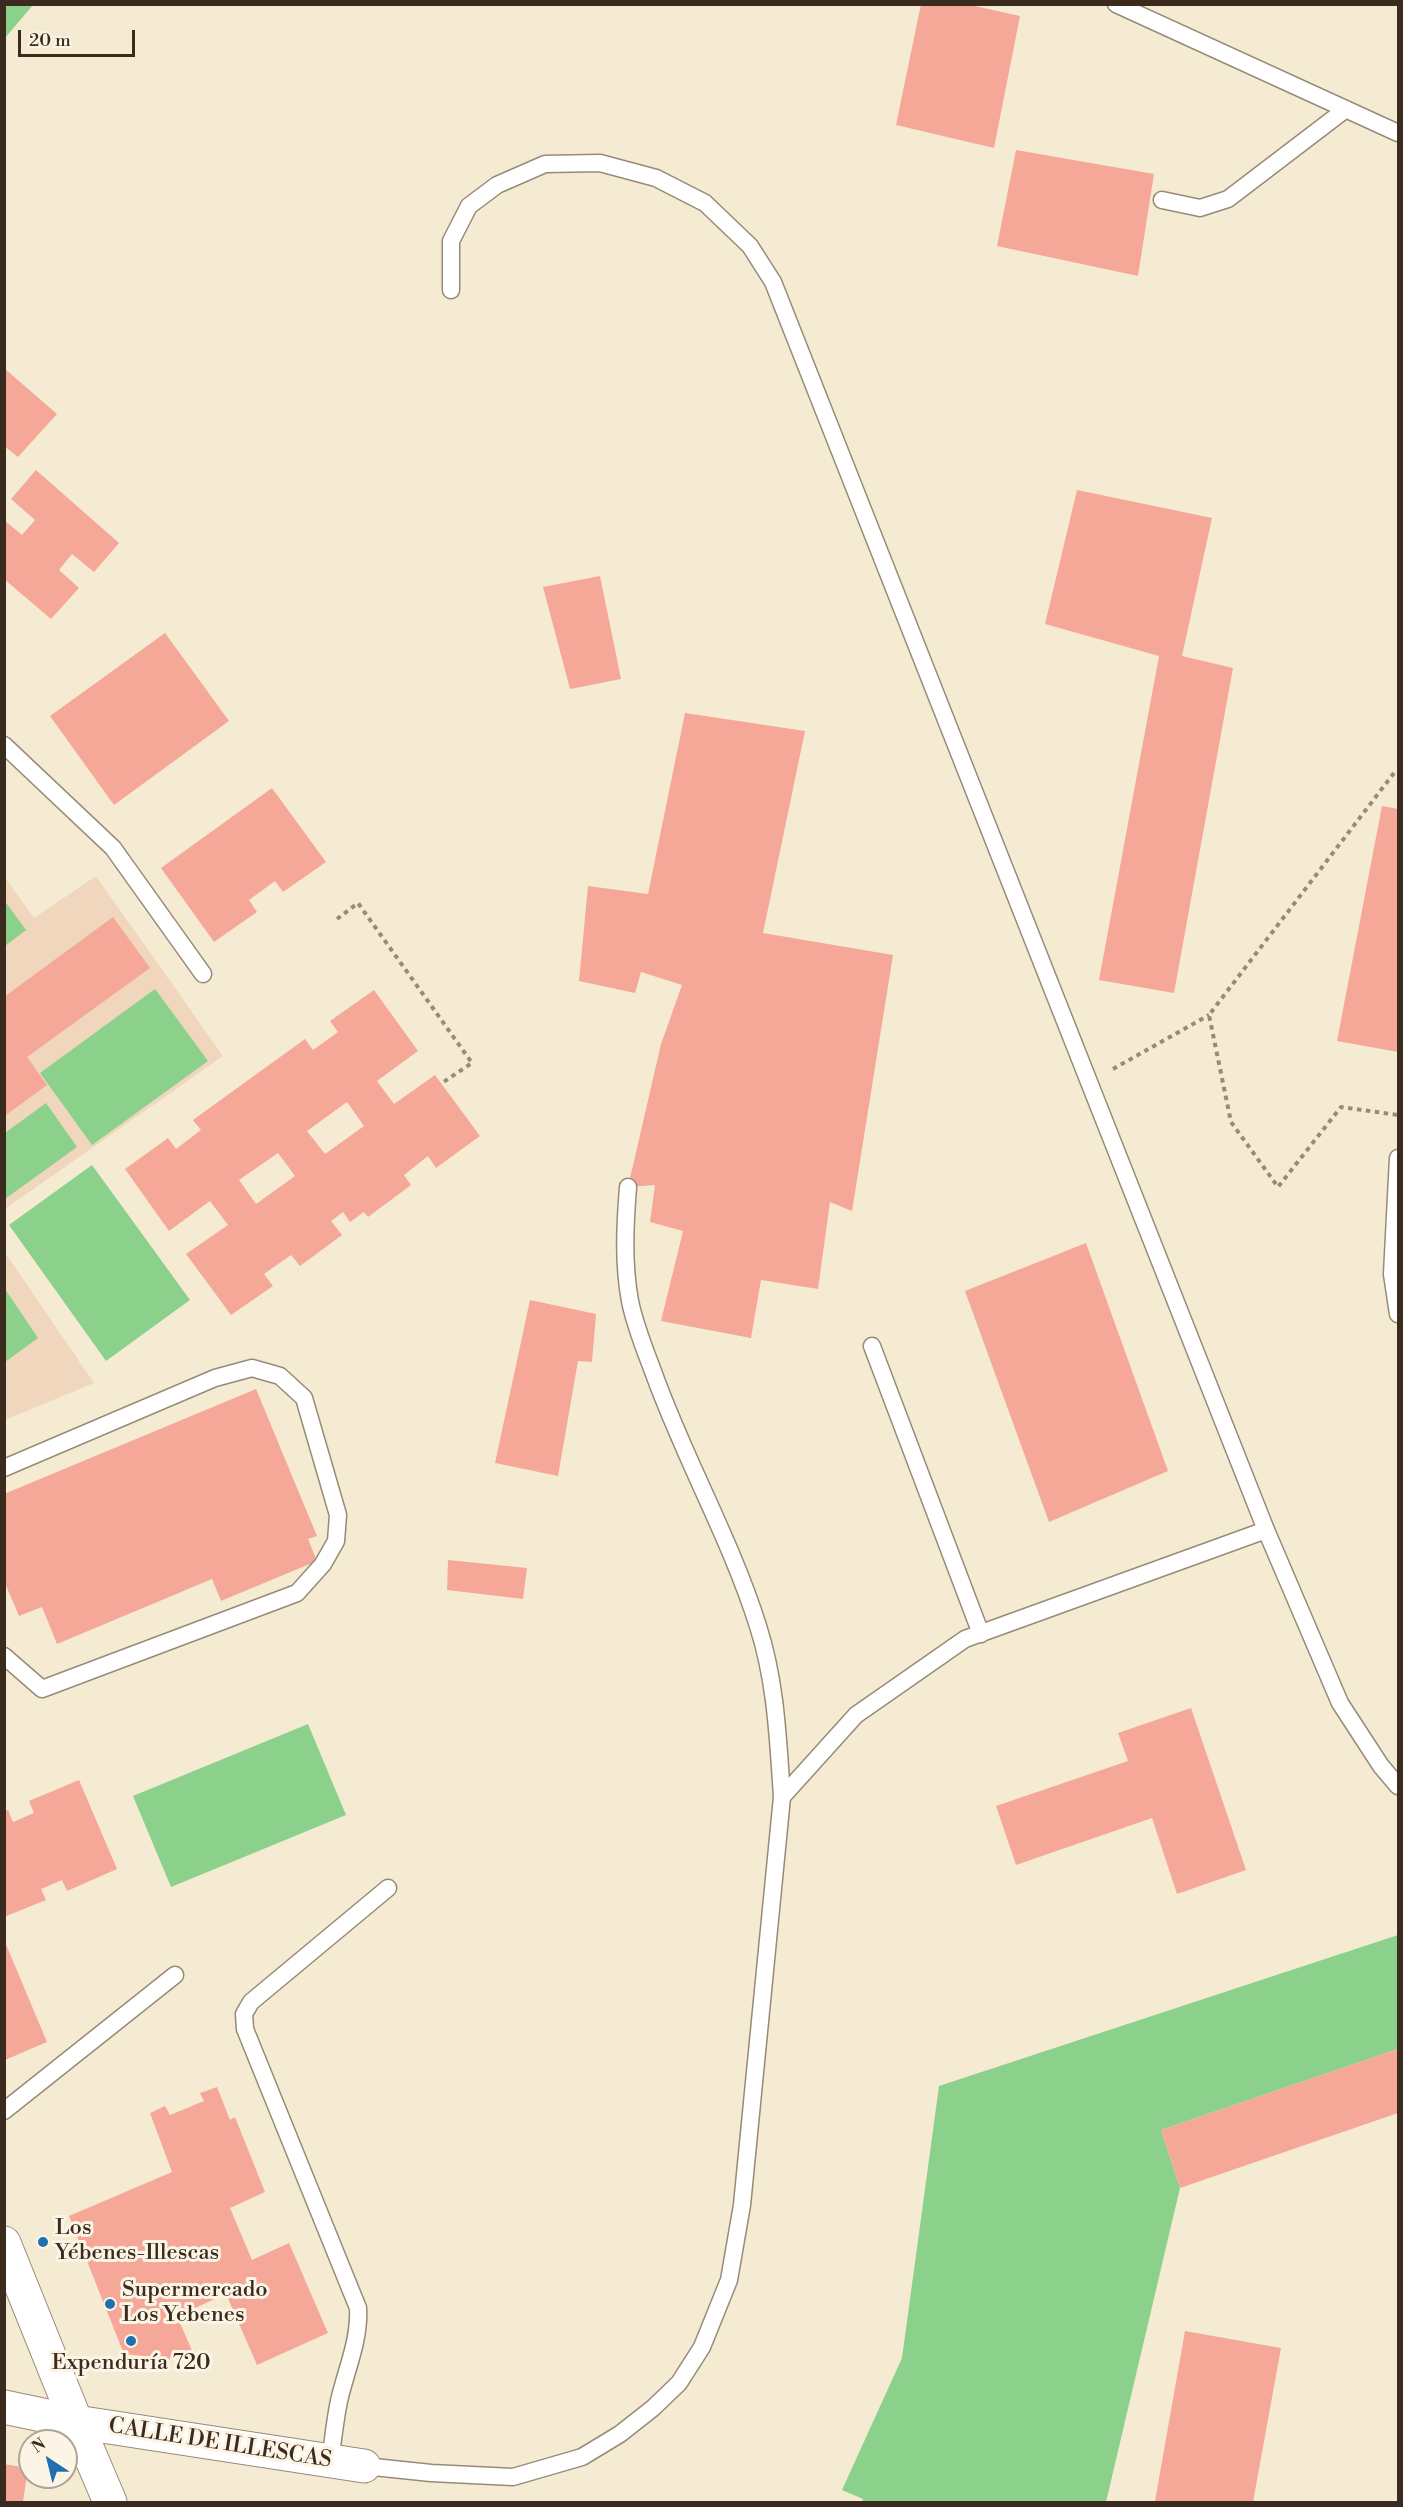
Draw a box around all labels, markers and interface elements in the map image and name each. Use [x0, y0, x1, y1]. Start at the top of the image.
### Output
scale bar [21, 18, 138, 56]
text: 20 m [29, 29, 71, 52]
place label: Los Yébenes-Illescas [55, 2216, 219, 2268]
marker: Los Yébenes-Illescas [36, 2235, 50, 2249]
place label: Supermercado Los Yebenes [122, 2278, 268, 2330]
marker: Supermercado Los Yebenes [103, 2297, 117, 2311]
marker: Expenduría 720 [124, 2334, 138, 2348]
place label: Expenduría 720 [51, 2351, 211, 2377]
street label: CALLE DE ILLESCAS [107, 2413, 333, 2475]
north arrow [18, 2429, 78, 2489]
text: N [28, 2434, 50, 2458]

